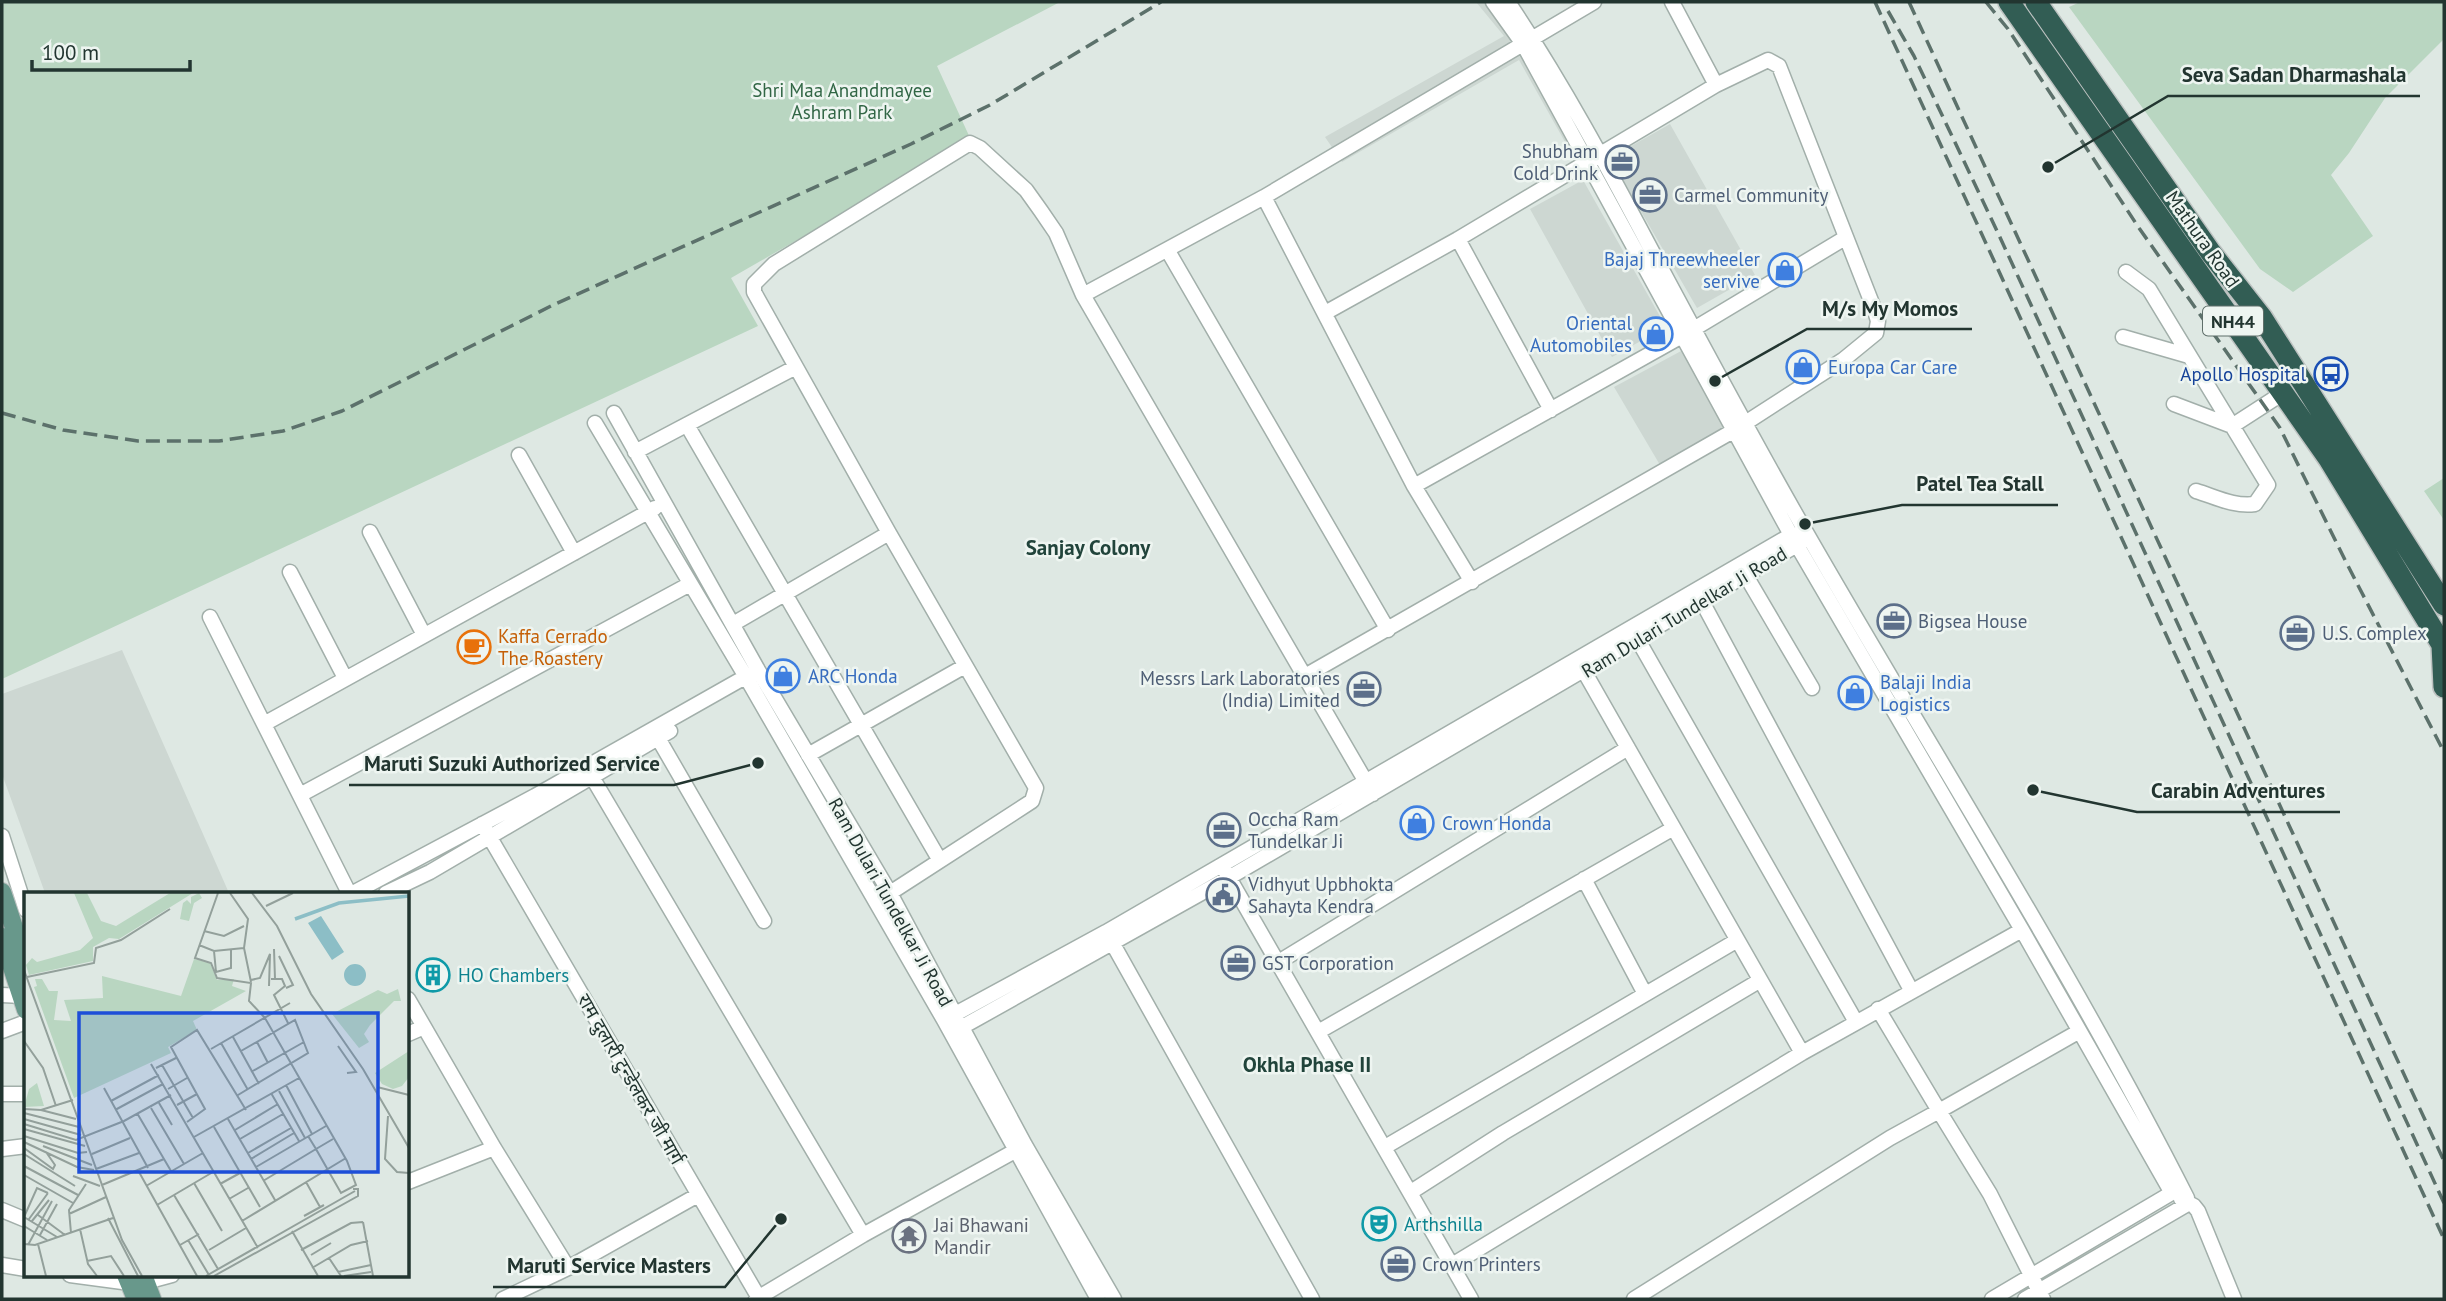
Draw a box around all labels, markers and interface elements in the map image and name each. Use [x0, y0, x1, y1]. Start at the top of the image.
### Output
scale bar [32, 28, 189, 72]
text: 100 m [42, 39, 99, 66]
callout: Seva Sadan Dharmashala [2168, 54, 2420, 96]
text: Seva Sadan Dharmashala [2182, 61, 2406, 88]
park label: Shri Maa Anandmayee Ashram Park [752, 78, 932, 124]
place label: Shubham Cold Drink [1513, 139, 1598, 185]
office icon: Shubham Cold Drink [1603, 143, 1641, 181]
office icon: Carmel Community [1631, 176, 1669, 214]
place label: Carmel Community [1674, 183, 1829, 207]
street label: Mathura Road [2161, 186, 2245, 292]
place label: Bajaj Threewheeler servive [1604, 247, 1761, 293]
shop icon: Bajaj Threewheeler servive [1766, 251, 1804, 289]
callout: M/s My Momos [1807, 287, 1972, 329]
text: M/s My Momos [1822, 295, 1958, 322]
road number: NH44 [2203, 306, 2263, 335]
place label: Oriental Automobiles [1530, 311, 1632, 357]
shop icon: Oriental Automobiles [1637, 315, 1675, 353]
shop icon: Europa Car Care [1784, 348, 1822, 386]
place label: Europa Car Care [1828, 355, 1957, 379]
bus stop icon: Apollo Hospital [2312, 355, 2350, 393]
place label: Apollo Hospital [2180, 362, 2306, 386]
callout: Patel Tea Stall [1902, 463, 2058, 505]
text: Patel Tea Stall [1916, 470, 2044, 497]
district label: Sanjay Colony [1026, 534, 1151, 561]
street label: Ram Dulari Tundelkar Ji Road [1577, 541, 1791, 683]
office icon: Bigsea House [1875, 602, 1913, 640]
place label: Bigsea House [1918, 609, 2027, 633]
office icon: U.S. Complex [2278, 614, 2316, 652]
place label: U.S. Complex [2322, 621, 2427, 645]
place label: Kaffa Cerrado The Roastery [498, 624, 608, 670]
cafe icon: Kaffa Cerrado The Roastery [455, 628, 493, 666]
shop icon: ARC Honda [764, 657, 802, 695]
place label: ARC Honda [808, 664, 898, 688]
place label: Messrs Lark Laboratories (India) Limited [1140, 666, 1340, 712]
office icon: Messrs Lark Laboratories (India) Limited [1345, 670, 1383, 708]
place label: Balaji India Logistics [1880, 670, 1971, 716]
shop icon: Balaji India Logistics [1836, 674, 1874, 712]
callout: Maruti Suzuki Authorized Service [349, 743, 674, 785]
text: Maruti Suzuki Authorized Service [364, 750, 660, 777]
callout: Carabin Adventures [2137, 770, 2340, 812]
text: Carabin Adventures [2151, 777, 2325, 804]
street label: Ram Dulari Tundelkar Ji Road [823, 793, 959, 1011]
shop icon: Crown Honda [1398, 804, 1436, 842]
place label: Occha Ram Tundelkar Ji [1248, 807, 1343, 853]
office icon: Occha Ram Tundelkar Ji [1205, 811, 1243, 849]
place label: Crown Honda [1442, 811, 1551, 835]
place label: Vidhyut Upbhokta Sahayta Kendra [1247, 872, 1394, 918]
public building icon: Vidhyut Upbhokta Sahayta Kendra [1204, 876, 1242, 914]
inset map [24, 892, 410, 1276]
office icon: GST Corporation [1219, 944, 1257, 982]
place label: GST Corporation [1262, 951, 1394, 975]
building icon: HO Chambers [414, 956, 452, 994]
place label: HO Chambers [458, 963, 569, 987]
street label: राम दुलारी टुन्डेलकर जी मार्ग [572, 990, 690, 1170]
district label: Okhla Phase II [1243, 1051, 1371, 1078]
theatre icon: Arthshilla [1360, 1205, 1398, 1243]
place label: Arthshilla [1404, 1212, 1483, 1236]
place label: Jai Bhawani Mandir [933, 1213, 1029, 1259]
temple icon: Jai Bhawani Mandir [890, 1217, 928, 1255]
callout: Maruti Service Masters [493, 1245, 725, 1287]
office icon: Crown Printers [1379, 1245, 1417, 1283]
text: Maruti Service Masters [507, 1252, 711, 1279]
place label: Crown Printers [1422, 1252, 1541, 1276]

